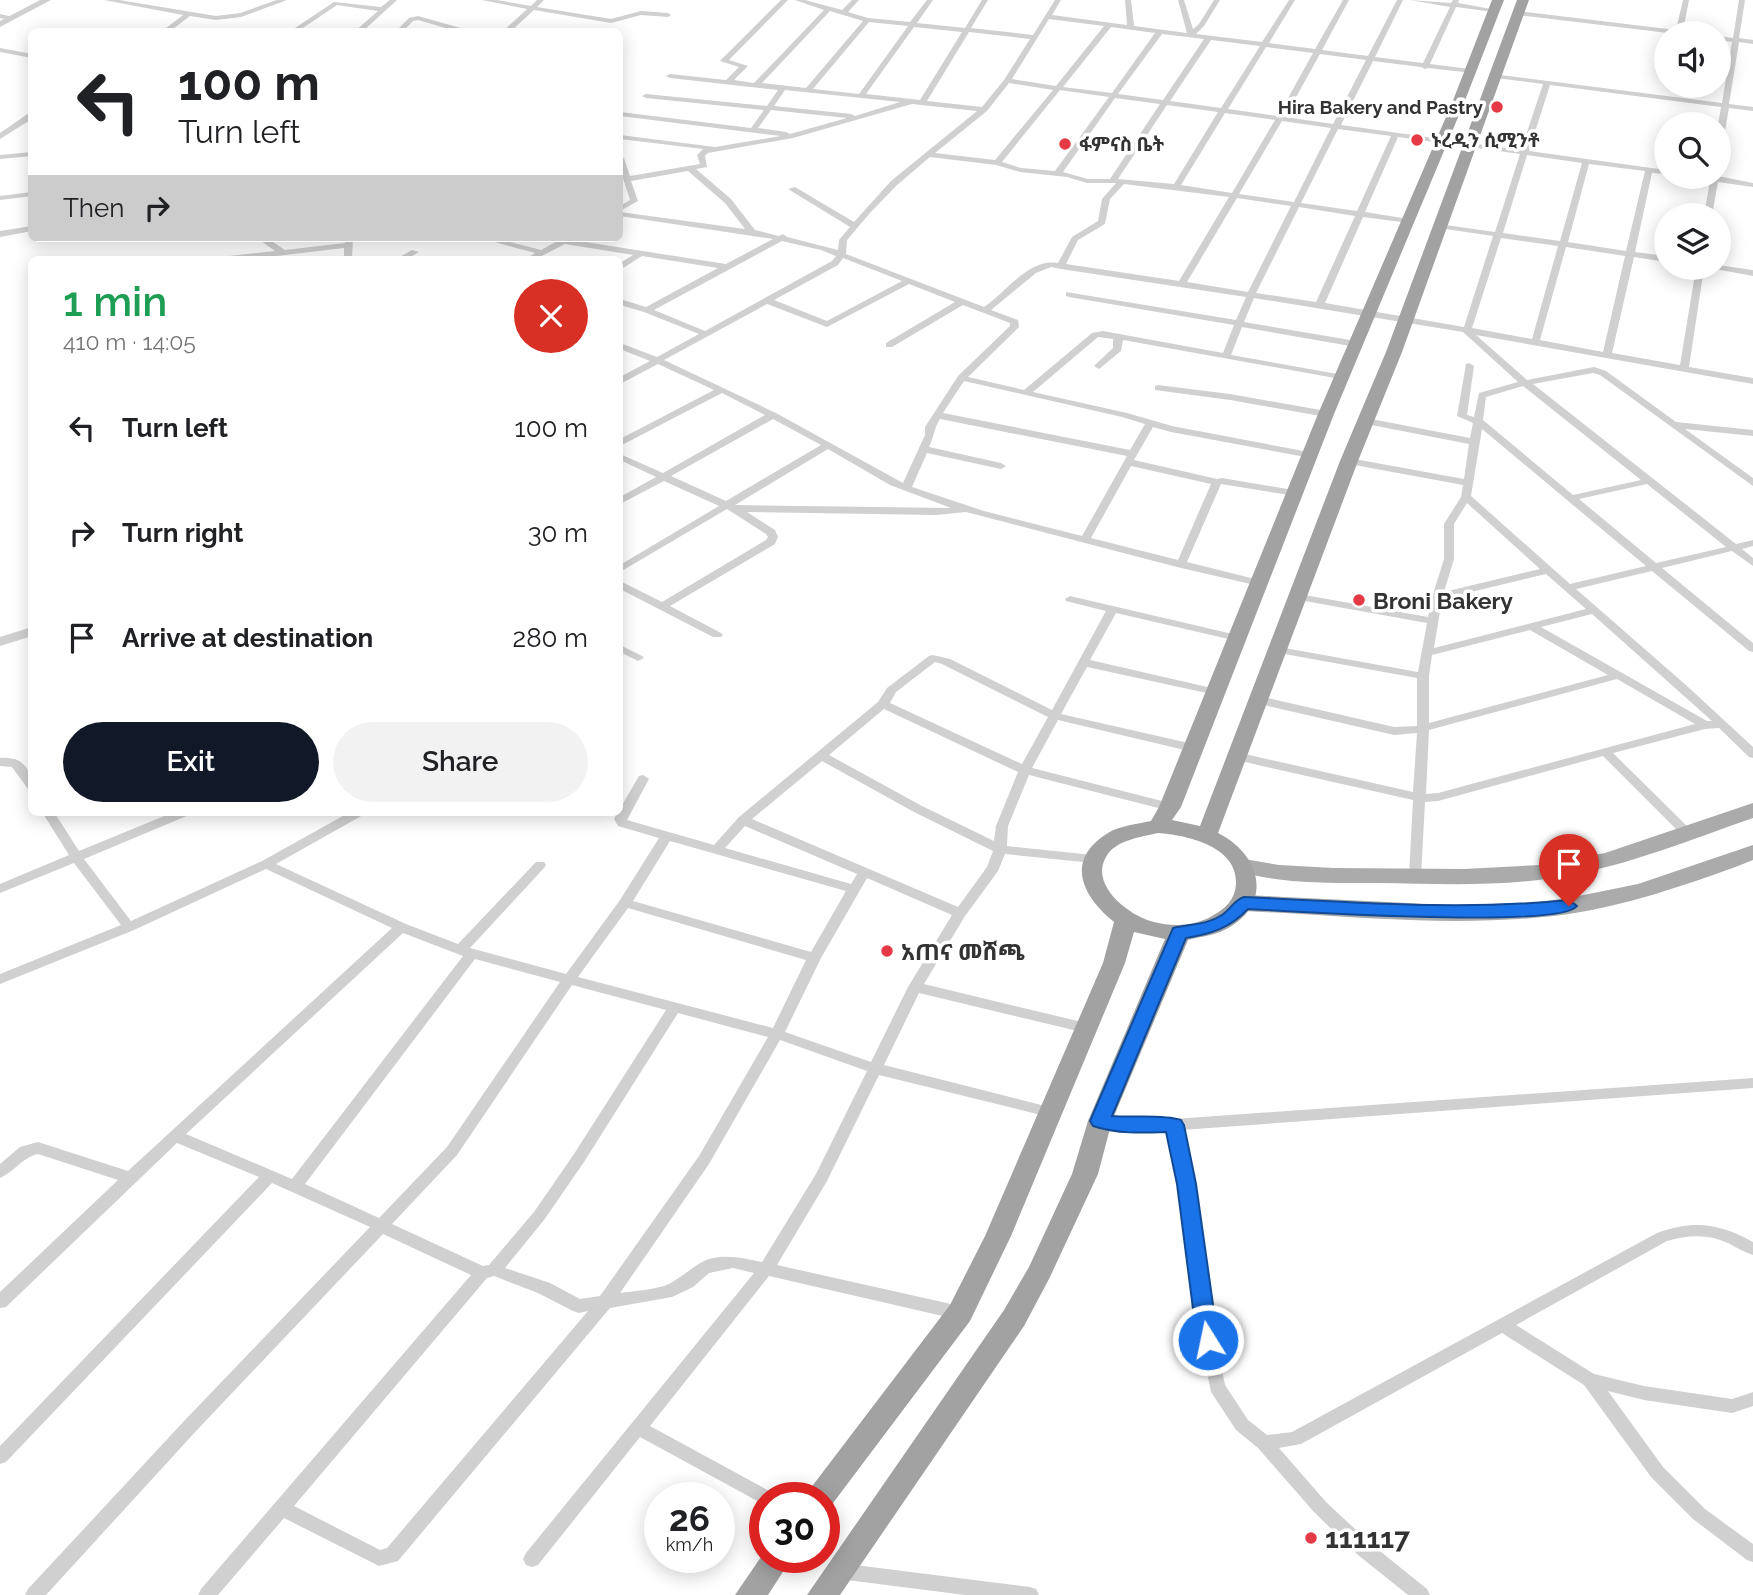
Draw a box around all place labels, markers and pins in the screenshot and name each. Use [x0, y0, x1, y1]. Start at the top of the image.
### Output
place label: Hira Bakery and Pastry [1278, 96, 1484, 118]
marker: Hira Bakery and Pastry [1489, 99, 1505, 115]
place label: ኑረዲን ሲሚንቶ [1431, 129, 1540, 151]
marker: ኑረዲን ሲሚንቶ [1409, 132, 1425, 148]
place label: ፋምናስ ቤት [1079, 133, 1164, 155]
marker: ፋምናስ ቤት [1057, 136, 1073, 152]
place label: Broni Bakery [1373, 587, 1513, 614]
marker: Broni Bakery [1351, 592, 1367, 608]
pin [1539, 834, 1599, 906]
place label: አጠና መሸጫ [901, 938, 1025, 965]
marker: አጠና መሸጫ [879, 943, 895, 959]
place label: 111117 [1325, 1522, 1410, 1555]
marker: 111117 [1303, 1530, 1319, 1546]

